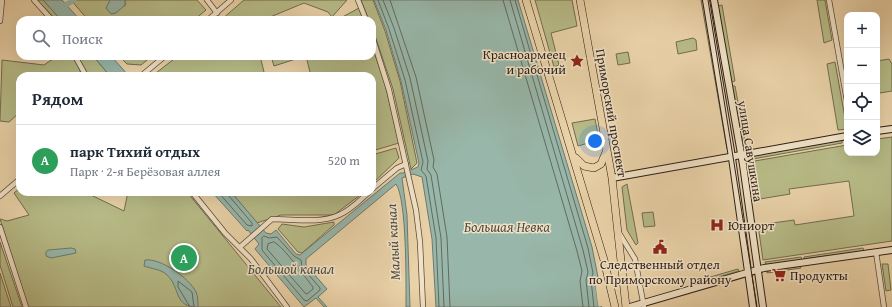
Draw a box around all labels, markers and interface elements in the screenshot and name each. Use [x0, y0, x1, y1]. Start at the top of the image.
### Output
map controls [844, 12, 880, 156]
button: + [844, 12, 880, 48]
search box [16, 16, 376, 60]
icon: search [30, 27, 52, 49]
text: Поиск [62, 28, 103, 49]
place label: Красноармеец и рабочий [483, 45, 567, 79]
street label: Приморский проспект [591, 47, 632, 180]
button: − [844, 48, 880, 84]
place icon: Красноармеец и рабочий [569, 53, 585, 69]
button: locate [844, 84, 880, 120]
text: Рядом [32, 86, 83, 111]
street label: улица Савушкина [733, 98, 768, 204]
button: layers [844, 120, 880, 156]
your location [585, 131, 605, 151]
text: парк Тихий отдых [70, 141, 200, 162]
text: A [41, 151, 49, 170]
text: 520 m [328, 151, 360, 170]
text: Парк · 2-я Берёзовая аллея [70, 162, 220, 181]
water label: Малый канал [381, 203, 405, 281]
place label: Юниорт [728, 216, 775, 235]
water label: Большая Невка [464, 217, 550, 237]
hospital icon: Юниорт [709, 217, 725, 233]
public building icon: Следственный отдел по Приморскому району [652, 239, 668, 255]
pin: A [171, 243, 197, 273]
place label: Следственный отдел по Приморскому району [589, 255, 732, 289]
water label: Большой канал [248, 259, 335, 279]
place label: Продукты [790, 266, 848, 285]
supermarket icon: Продукты [771, 267, 787, 283]

